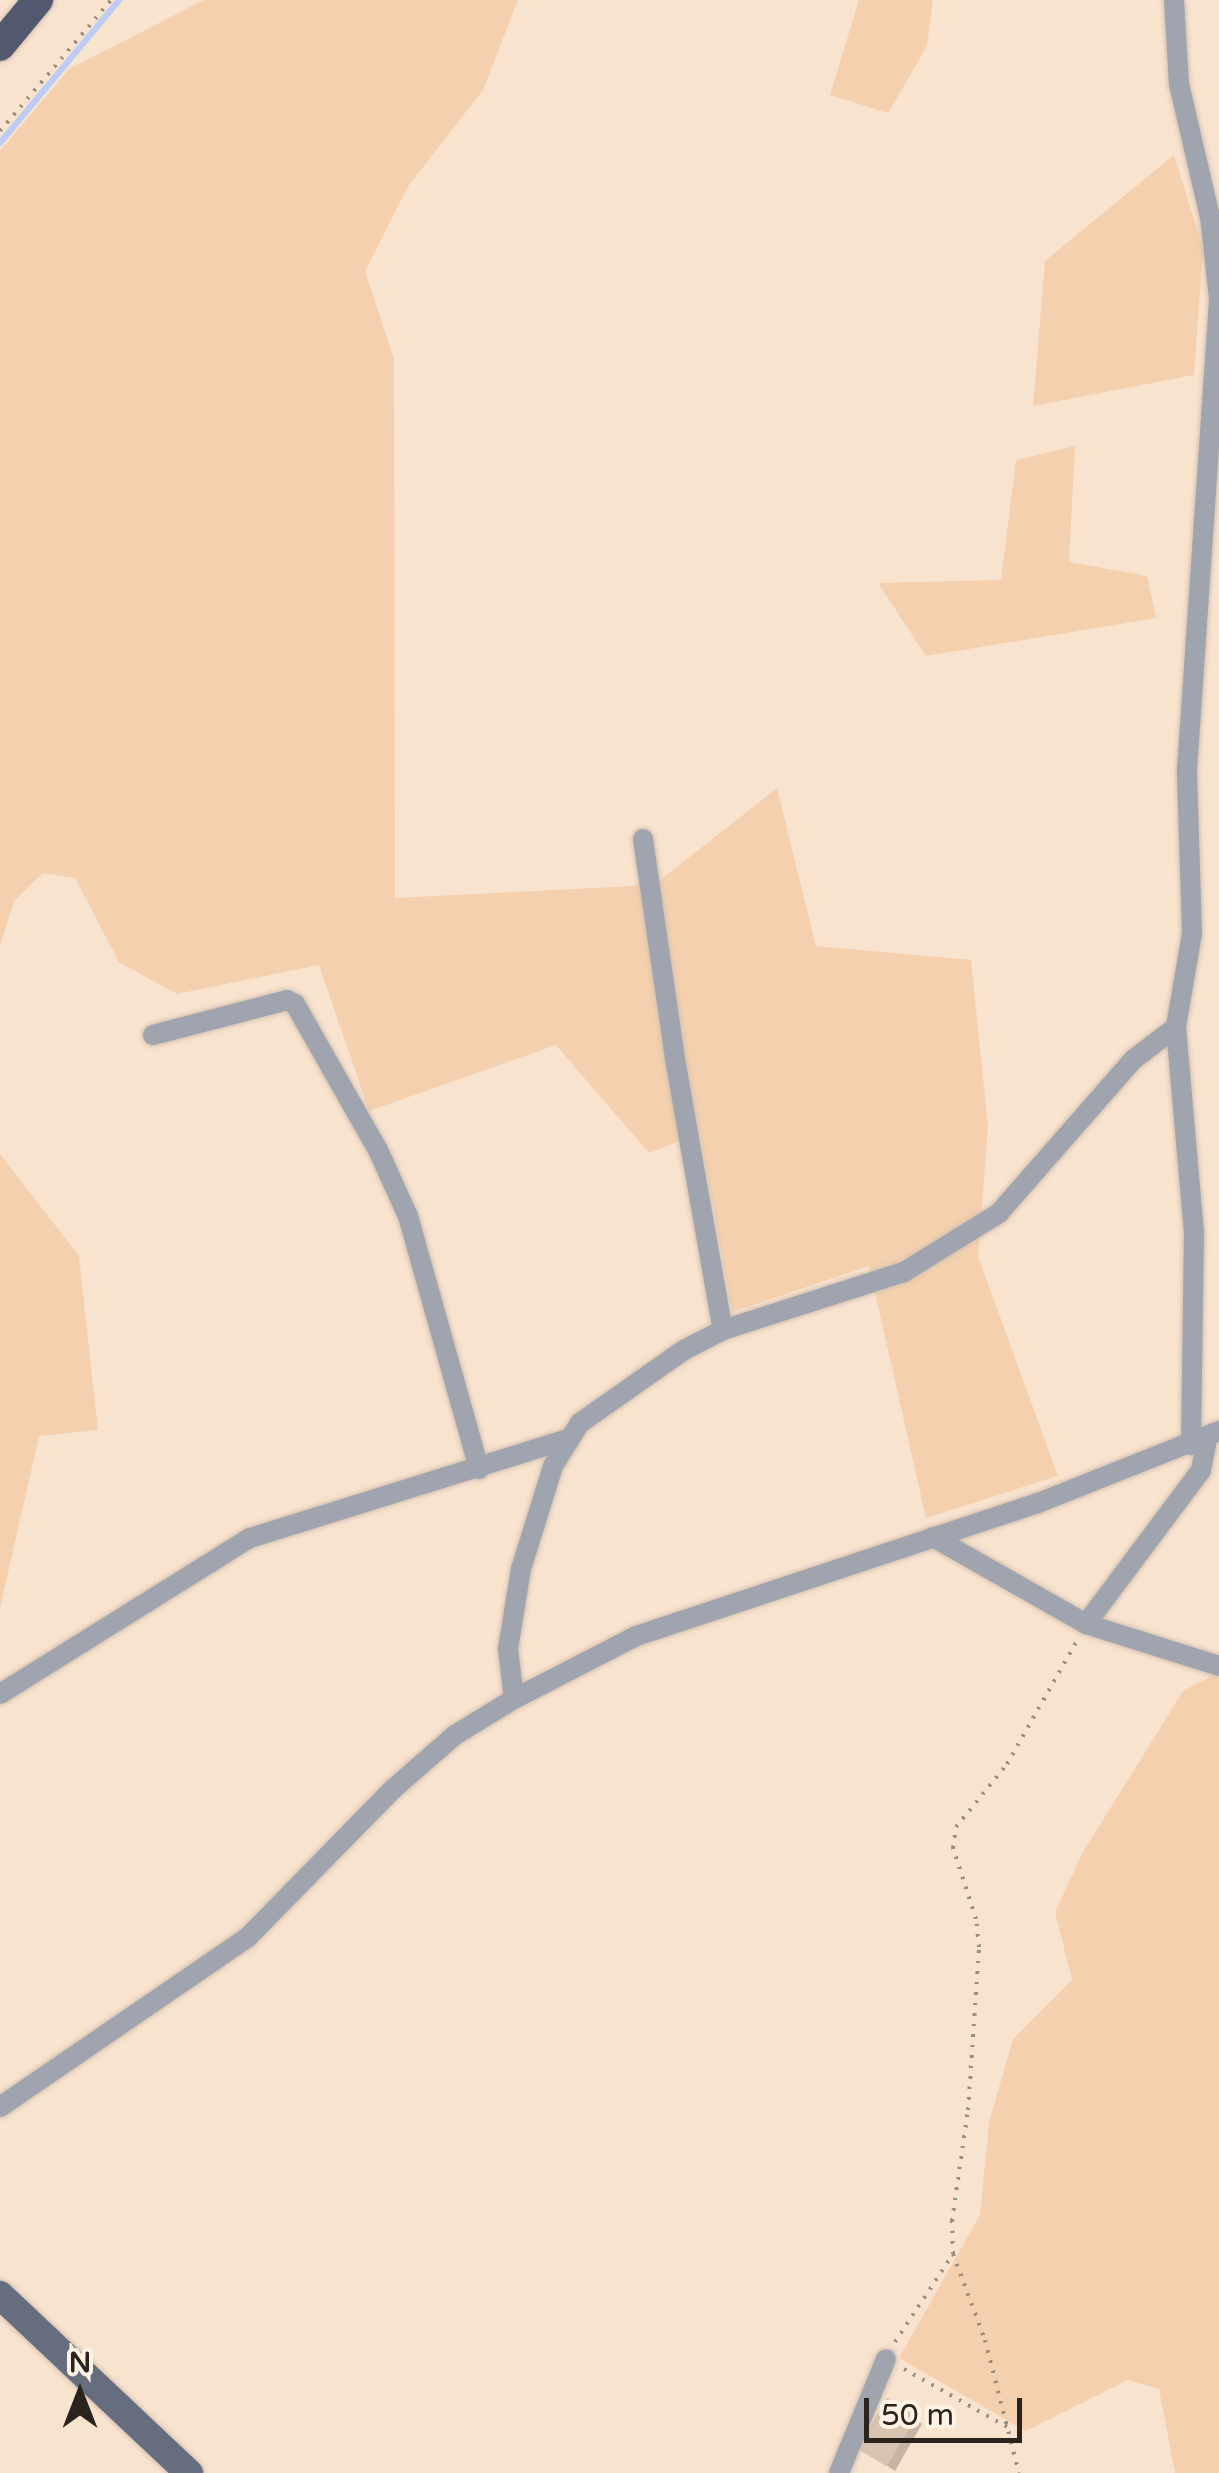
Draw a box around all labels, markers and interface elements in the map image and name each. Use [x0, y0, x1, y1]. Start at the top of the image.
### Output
north arrow [30, 2343, 130, 2443]
text: N [69, 2346, 91, 2380]
scale bar [869, 2378, 1026, 2440]
text: 50 m [881, 2397, 954, 2434]

